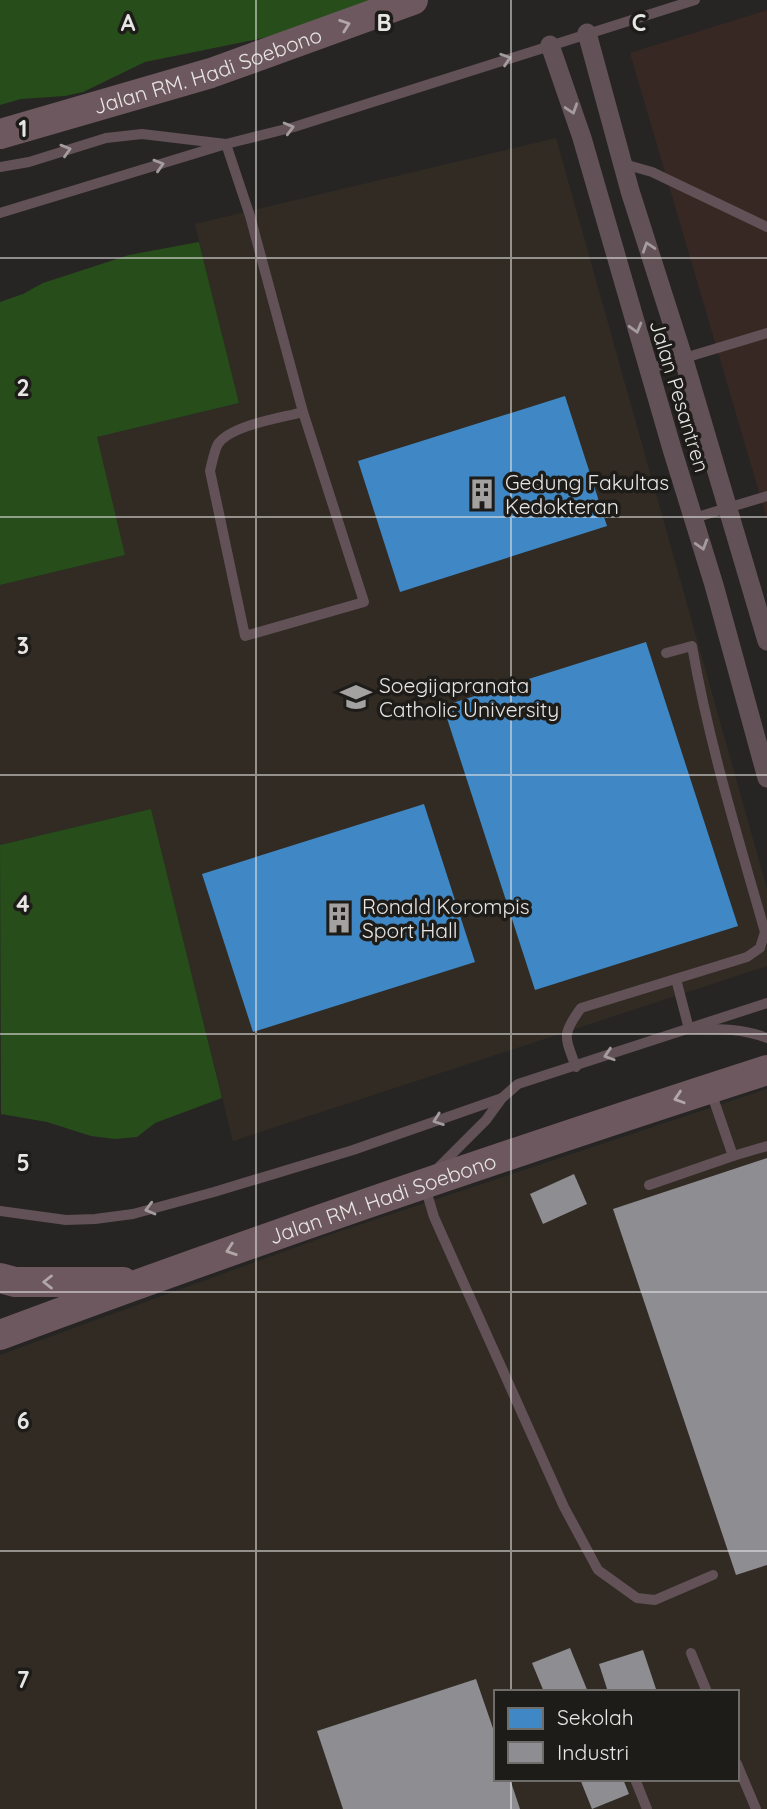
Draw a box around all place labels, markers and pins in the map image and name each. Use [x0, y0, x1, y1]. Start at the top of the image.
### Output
place label: Gedung Fakultas Kedokteran [505, 469, 669, 519]
building icon: Gedung Fakultas Kedokteran [465, 477, 499, 511]
place label: Soegijapranata Catholic University [379, 672, 559, 722]
school or university icon: Soegijapranata Catholic University [339, 680, 373, 714]
place label: Ronald Korompis Sport Hall [362, 893, 530, 943]
building icon: Ronald Korompis Sport Hall [322, 901, 356, 935]

